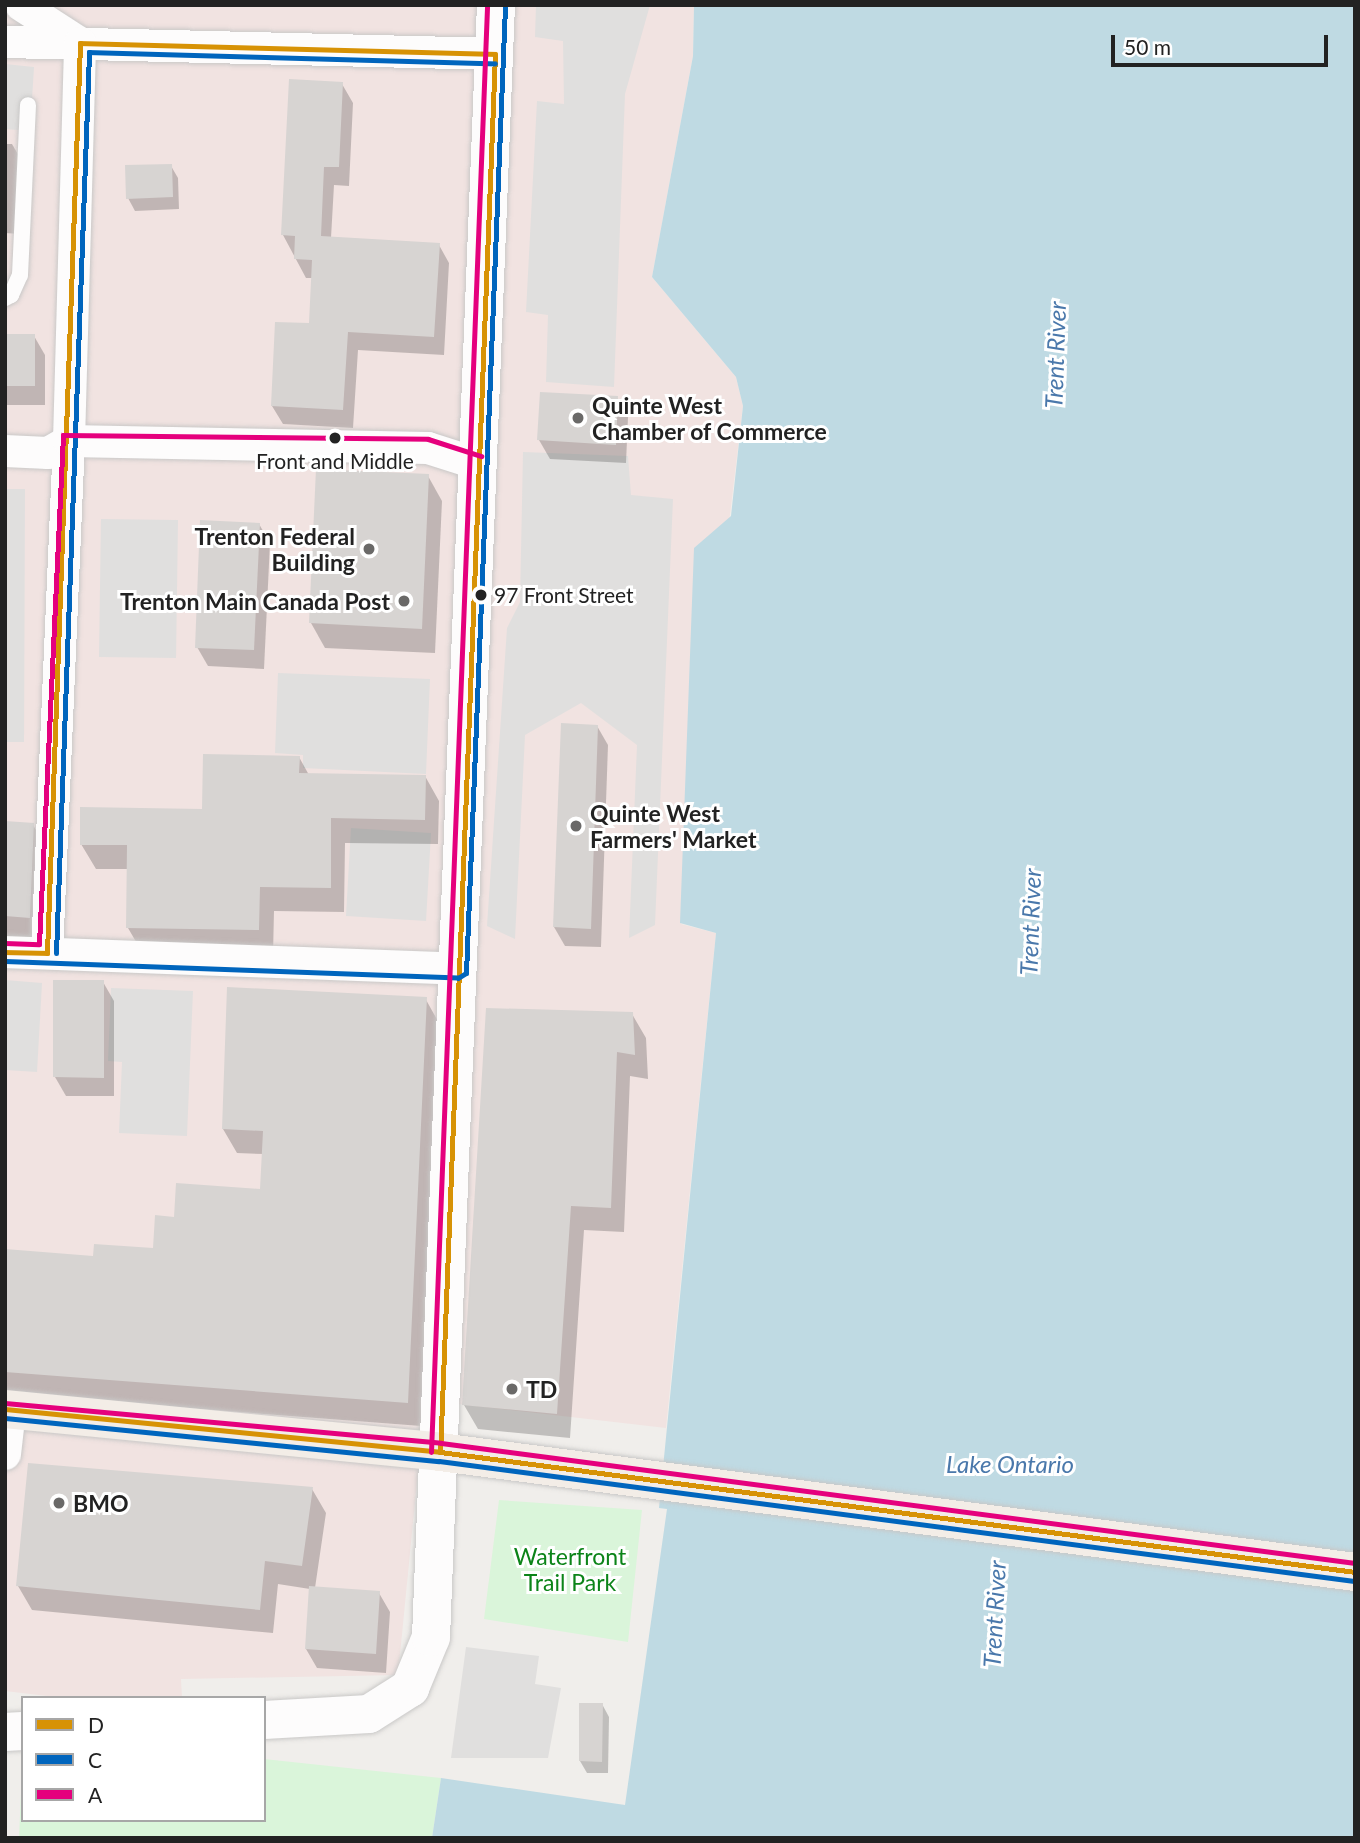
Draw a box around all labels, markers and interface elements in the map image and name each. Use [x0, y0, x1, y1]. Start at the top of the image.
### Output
scale bar [1115, 21, 1332, 65]
text: 50 m [1124, 34, 1171, 59]
water label: Trent River [1039, 301, 1071, 409]
place label: Quinte West Chamber of Commerce [592, 391, 828, 445]
marker: Quinte West Chamber of Commerce [570, 410, 586, 426]
marker: Front and Middle [328, 431, 342, 445]
place label: Front and Middle [256, 448, 414, 474]
place label: Trenton Federal Building [195, 522, 355, 576]
marker: Trenton Federal Building [361, 541, 377, 557]
place label: 97 Front Street [494, 582, 634, 608]
place label: Trenton Main Canada Post [120, 587, 390, 615]
marker: 97 Front Street [474, 588, 488, 602]
marker: Trenton Main Canada Post [396, 593, 412, 609]
place label: Quinte West Farmers' Market [590, 799, 756, 853]
marker: Quinte West Farmers' Market [568, 818, 584, 834]
water label: Trent River [1014, 868, 1046, 976]
place label: TD [526, 1375, 557, 1403]
marker: TD [504, 1381, 520, 1397]
water label: Lake Ontario [946, 1450, 1074, 1478]
place label: BMO [73, 1489, 128, 1517]
marker: BMO [51, 1495, 67, 1511]
park label: Waterfront Trail Park [514, 1542, 626, 1596]
water label: Trent River [977, 1560, 1011, 1668]
legend [21, 1696, 266, 1822]
text: D [88, 1712, 104, 1737]
text: C [88, 1747, 102, 1772]
text: A [88, 1782, 102, 1807]

